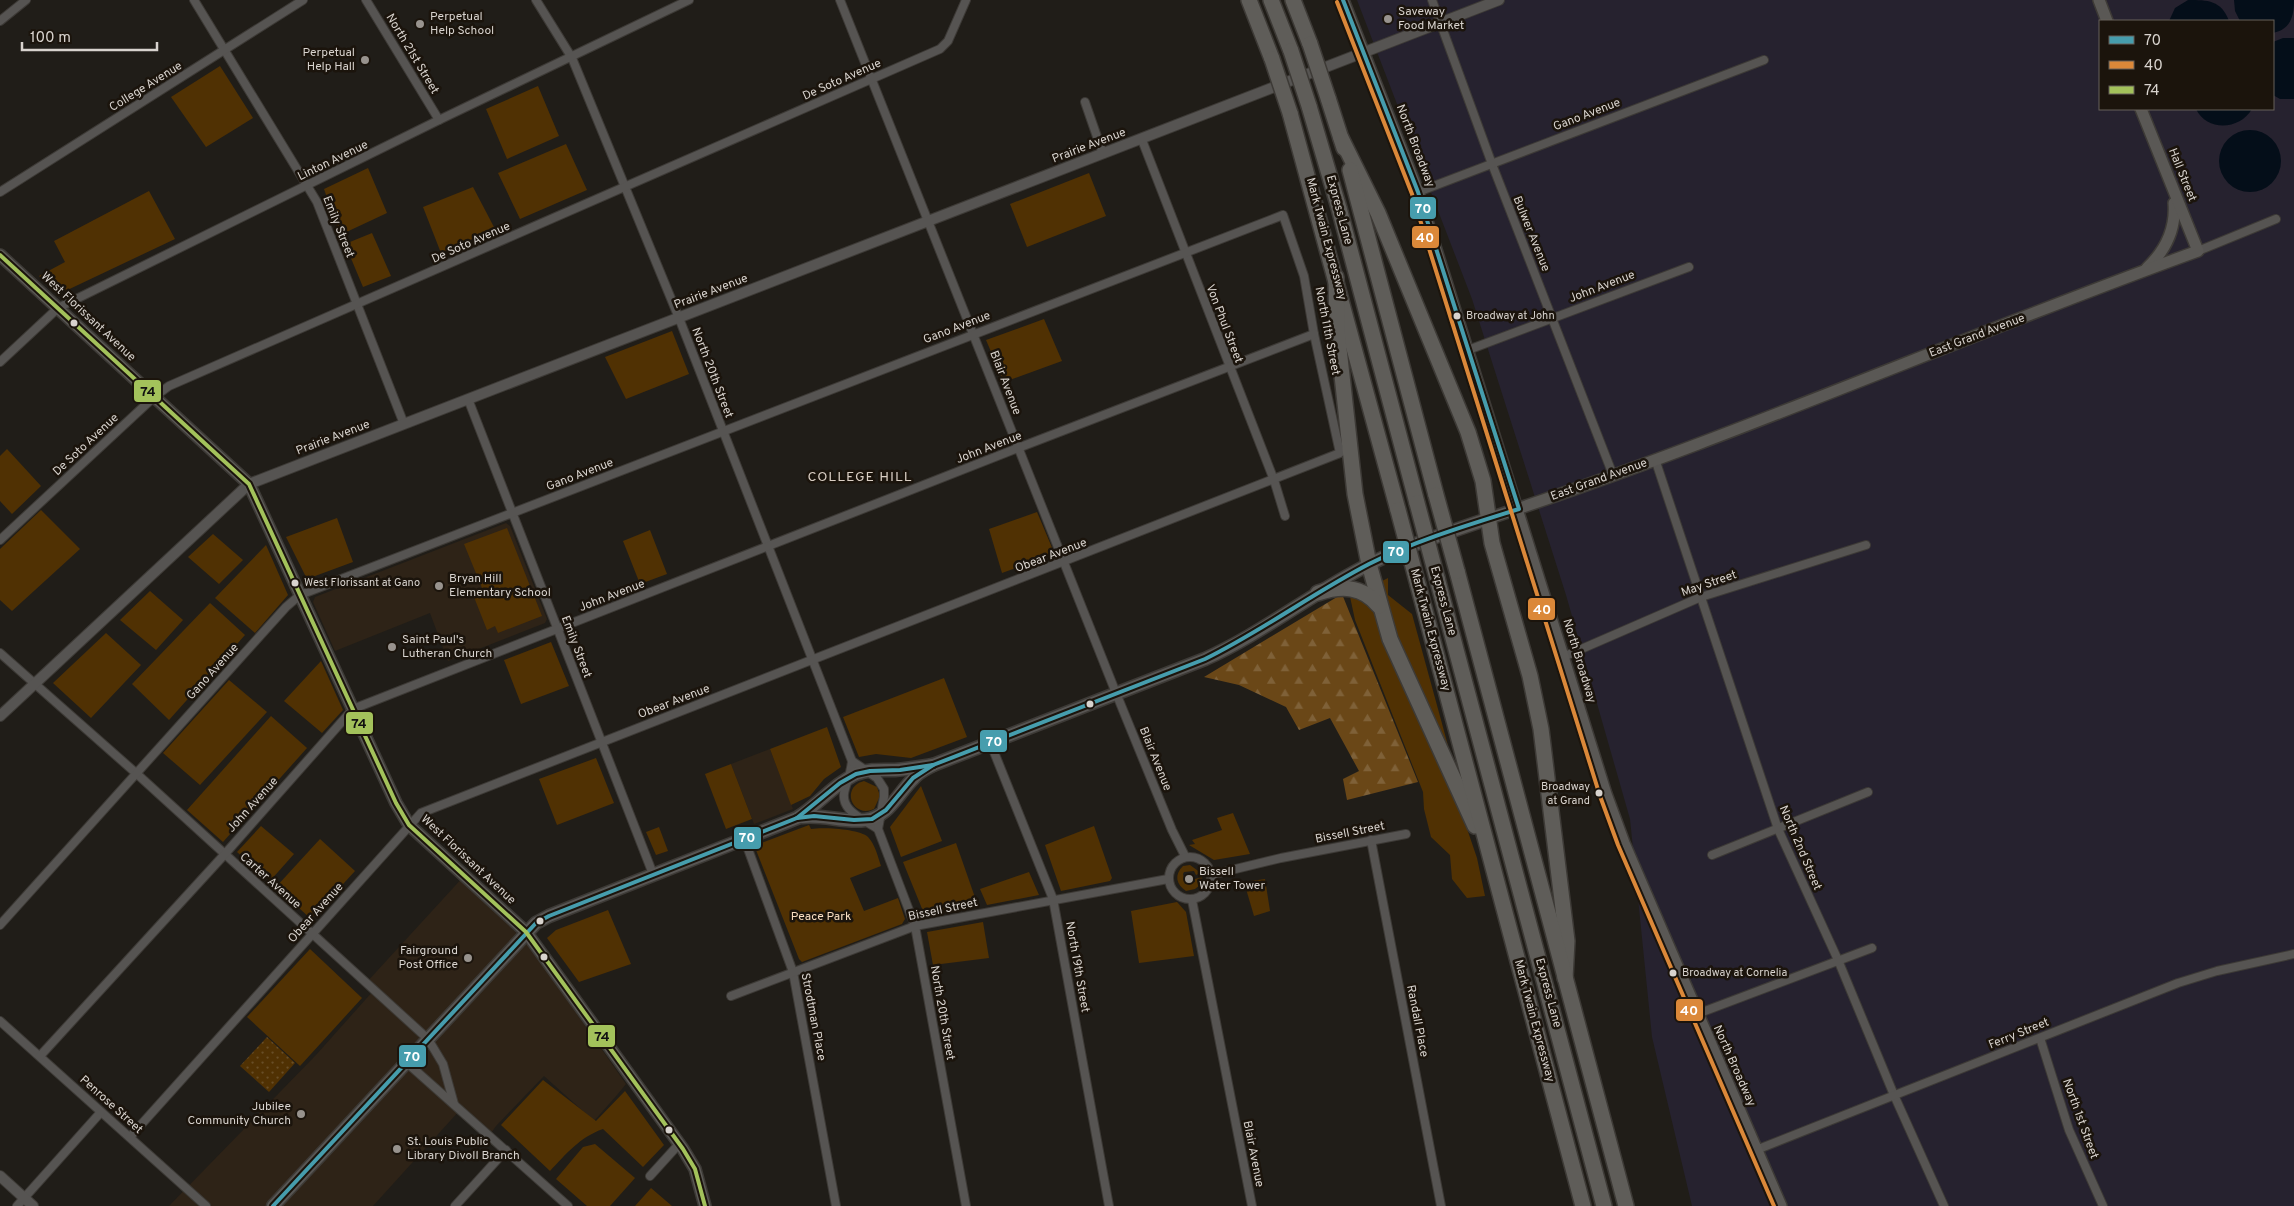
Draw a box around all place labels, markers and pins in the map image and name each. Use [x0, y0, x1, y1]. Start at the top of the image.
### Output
place label: Saveway Food Market [1398, 4, 1464, 34]
place label: Perpetual Help School [430, 9, 494, 39]
marker: Saveway Food Market [1382, 13, 1394, 25]
marker: Perpetual Help School [414, 18, 426, 30]
place label: Perpetual Help Hall [302, 45, 355, 75]
marker: Perpetual Help Hall [359, 54, 371, 66]
place label: Broadway at John [1466, 309, 1555, 323]
marker: Broadway at John [1452, 311, 1462, 321]
unlabelled marker [69, 318, 79, 328]
place label: Bryan Hill Elementary School [449, 571, 551, 601]
place label: West Florissant at Gano [304, 576, 420, 590]
marker: West Florissant at Gano [290, 578, 300, 588]
marker: Bryan Hill Elementary School [433, 580, 445, 592]
place label: Saint Paul's Lutheran Church [402, 632, 492, 662]
marker: Saint Paul's Lutheran Church [386, 641, 398, 653]
unlabelled marker [1085, 699, 1095, 709]
place label: Broadway at Grand [1541, 780, 1590, 808]
marker: Broadway at Grand [1594, 788, 1604, 798]
place label: Bissell Water Tower [1199, 864, 1265, 894]
marker: Bissell Water Tower [1183, 873, 1195, 885]
unlabelled marker [535, 916, 545, 926]
place label: Fairground Post Office [399, 943, 458, 973]
marker: Fairground Post Office [462, 952, 474, 964]
unlabelled marker [539, 952, 549, 962]
place label: Broadway at Cornelia [1682, 966, 1787, 980]
marker: Broadway at Cornelia [1668, 968, 1678, 978]
place label: Jubilee Community Church [187, 1099, 291, 1129]
marker: Jubilee Community Church [295, 1108, 307, 1120]
unlabelled marker [664, 1125, 674, 1135]
place label: St. Louis Public Library Divoll Branch [407, 1134, 520, 1164]
marker: St. Louis Public Library Divoll Branch [391, 1143, 403, 1155]

